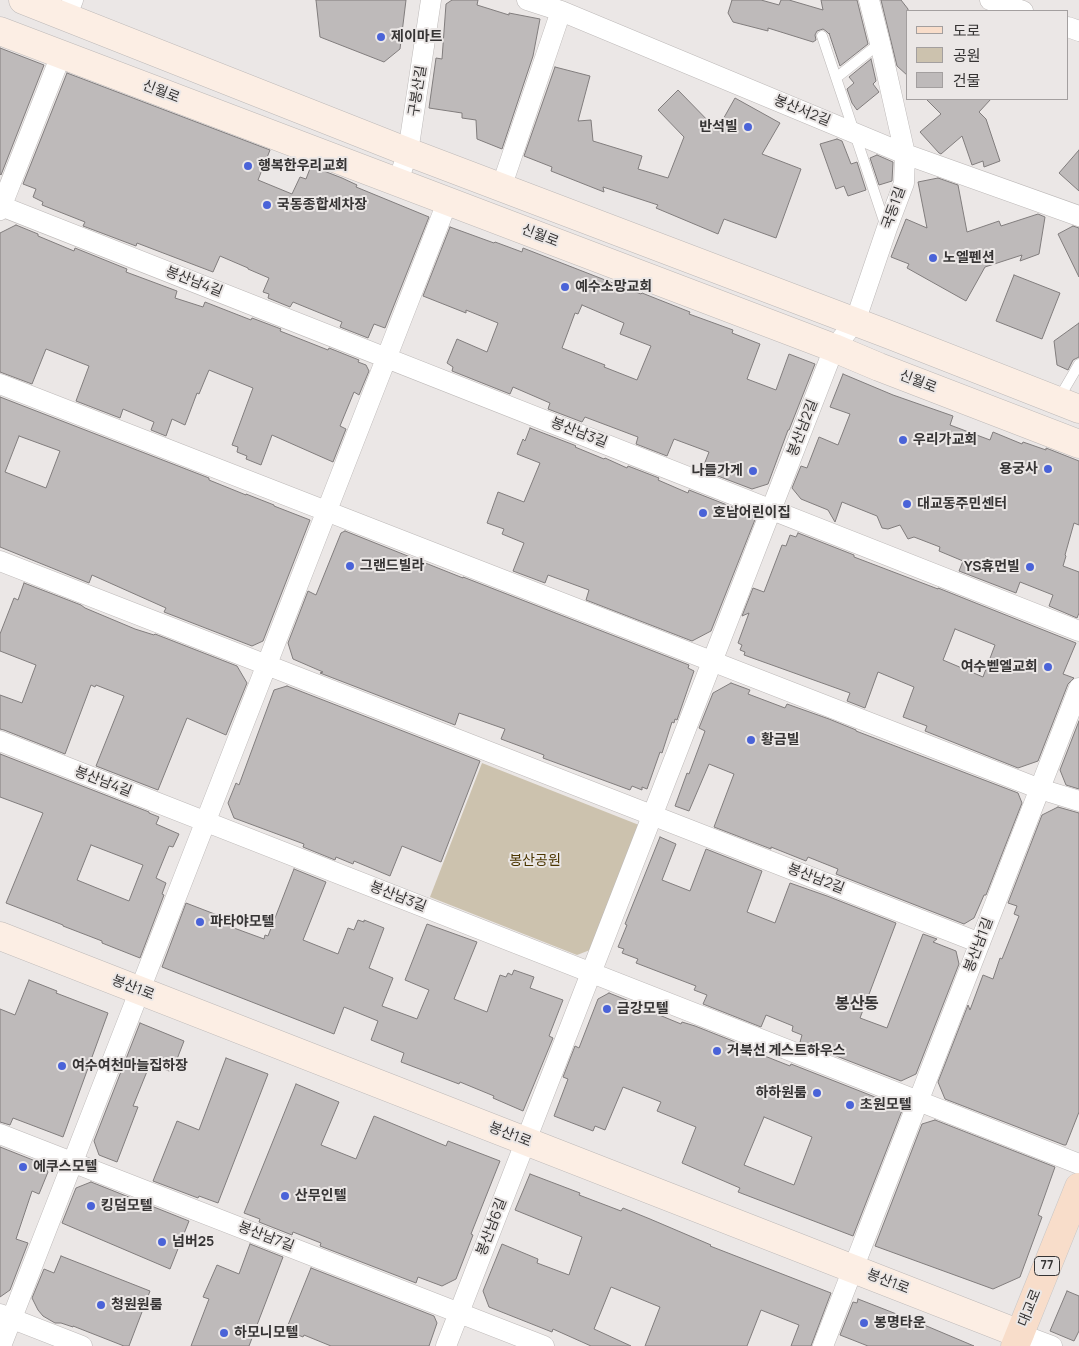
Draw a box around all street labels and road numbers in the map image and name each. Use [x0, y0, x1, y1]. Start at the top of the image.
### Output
street label: 구봉산길 [406, 64, 430, 118]
street label: 신월로 [140, 77, 182, 107]
street label: 봉산서2길 [771, 92, 833, 130]
street label: 국동1길 [879, 184, 909, 232]
street label: 신월로 [519, 221, 561, 251]
street label: 봉산남4길 [163, 263, 225, 301]
street label: 신월로 [897, 367, 939, 397]
street label: 봉산남2길 [784, 397, 822, 459]
street label: 봉산남3길 [548, 415, 610, 451]
street label: 봉산남4길 [72, 763, 134, 801]
street label: 봉산남2길 [785, 860, 847, 898]
street label: 봉산남3길 [367, 879, 429, 915]
street label: 봉산남1길 [961, 915, 997, 975]
street label: 봉산1로 [109, 972, 157, 1004]
street label: 봉산1로 [486, 1119, 534, 1151]
street label: 봉산남6길 [473, 1196, 511, 1258]
street label: 봉산남7길 [236, 1219, 296, 1255]
road number: 77 [1034, 1256, 1060, 1276]
street label: 봉산1로 [864, 1266, 912, 1298]
street label: 대교로 [1015, 1287, 1045, 1329]

